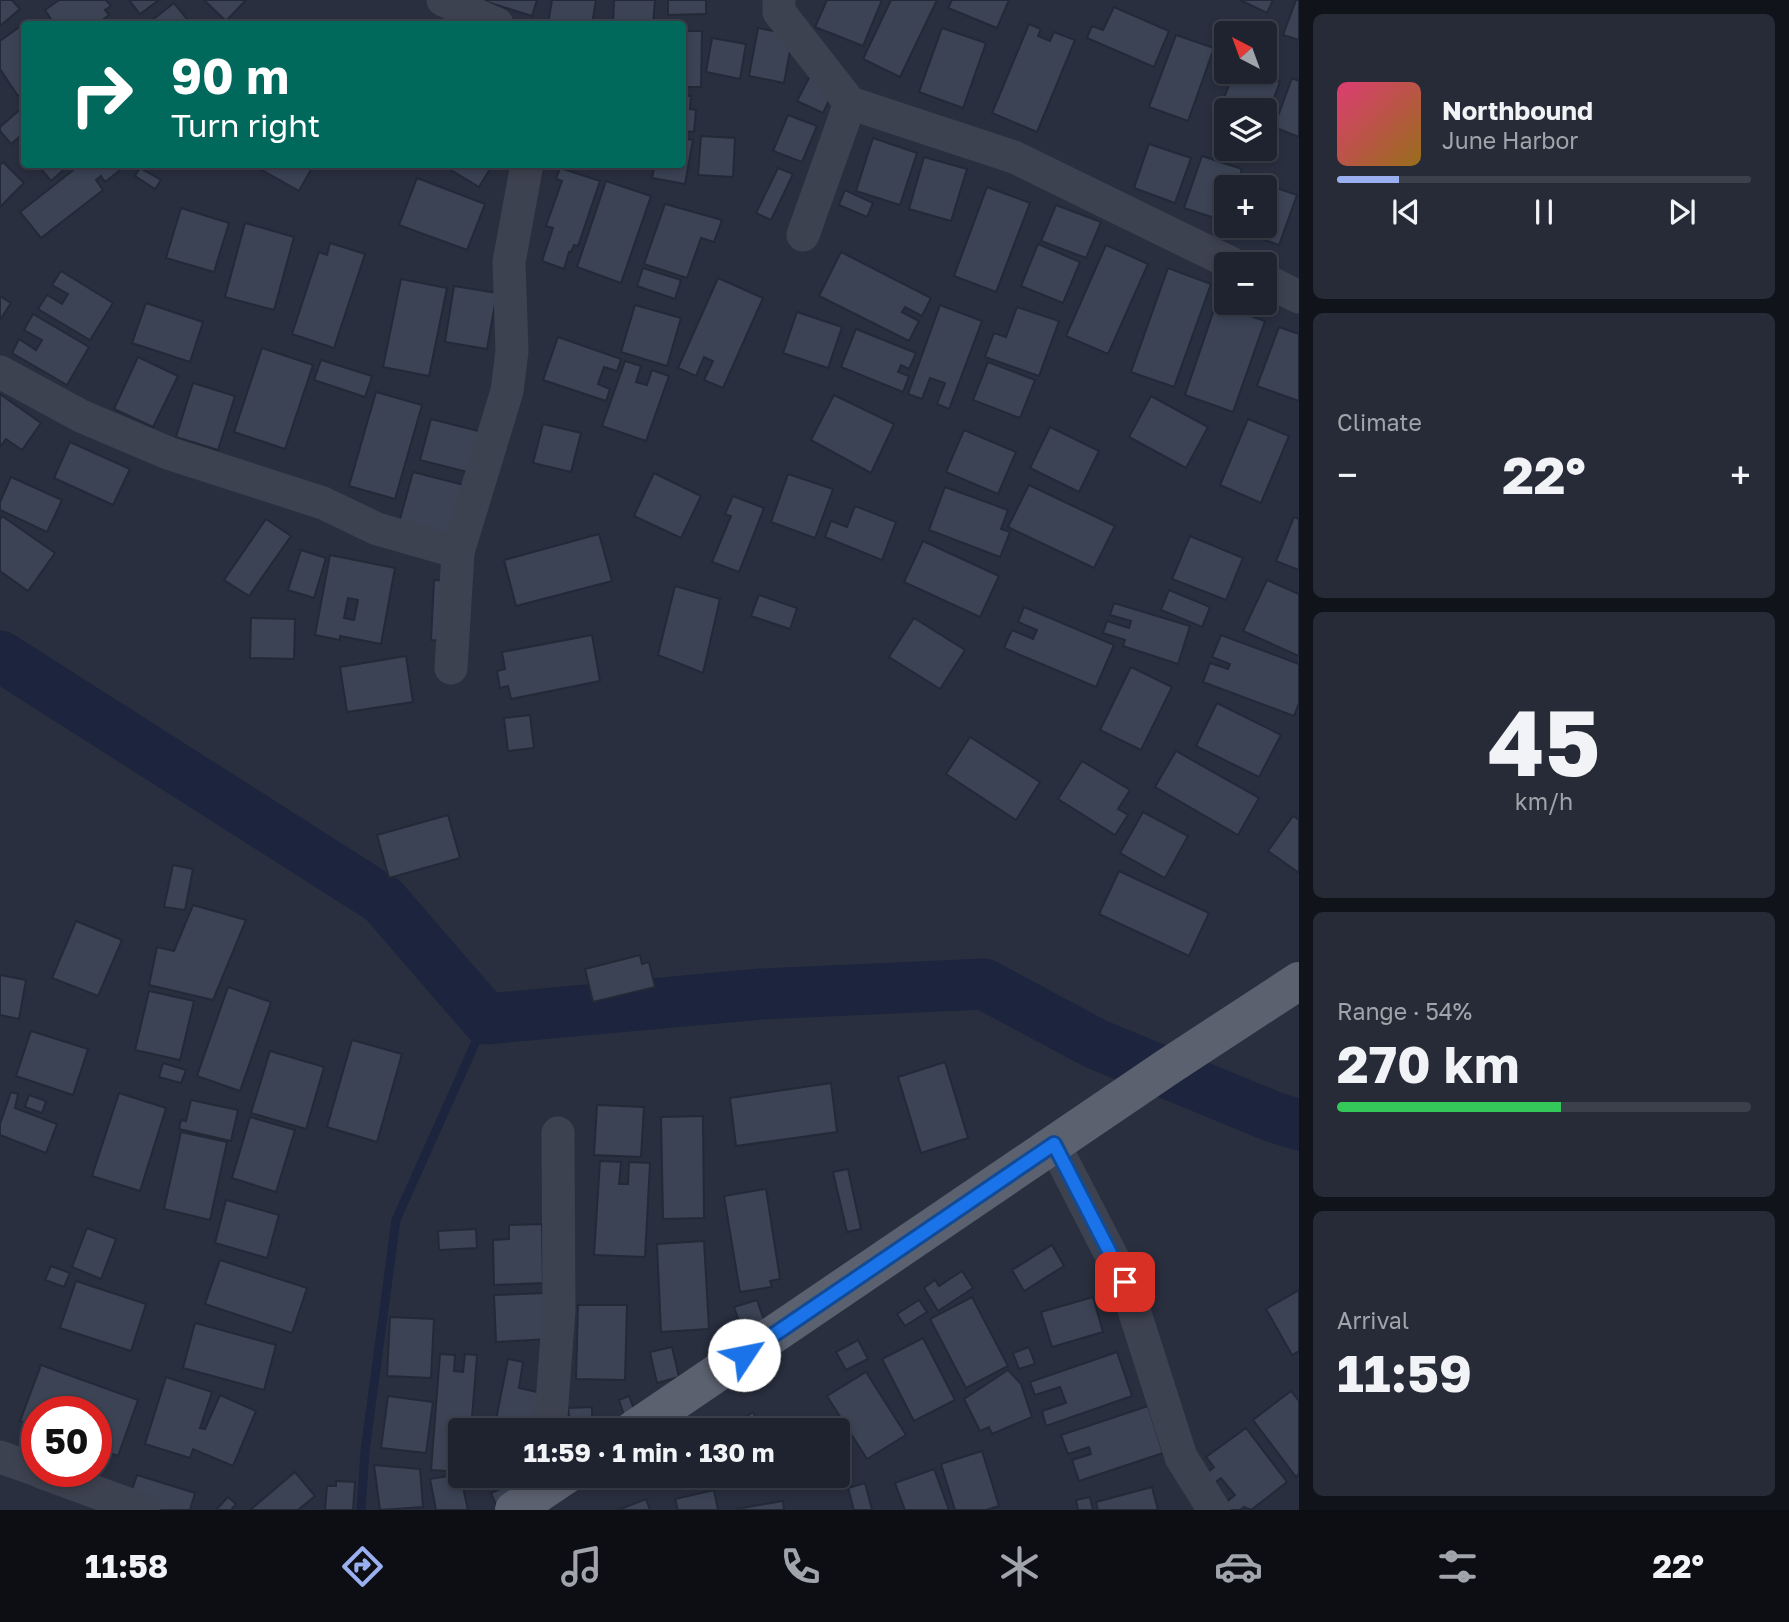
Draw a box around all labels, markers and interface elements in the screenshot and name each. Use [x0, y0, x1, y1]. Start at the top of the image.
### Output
north arrow [1214, 21, 1278, 84]
map controls [1214, 21, 1277, 315]
text: 90 m [171, 46, 289, 105]
icon: right [56, 49, 147, 140]
text: Northbound [1442, 95, 1593, 126]
button: layers [1214, 98, 1277, 161]
text: Turn right [171, 106, 320, 144]
text: June Harbor [1442, 126, 1578, 154]
button: + [1214, 175, 1277, 238]
icon: previous [1387, 193, 1425, 231]
icon: pause [1525, 193, 1563, 231]
icon: next [1663, 193, 1701, 231]
button: − [1214, 252, 1277, 315]
text: Climate [1337, 408, 1422, 436]
text: 22° [1502, 443, 1586, 505]
text: − [1337, 452, 1358, 497]
text: + [1730, 452, 1751, 497]
text: 45 [1488, 687, 1600, 796]
text: km/h [1515, 787, 1573, 815]
text: Range · 54% [1337, 997, 1472, 1025]
text: 270 km [1337, 1032, 1520, 1094]
pin [1095, 1252, 1155, 1312]
icon: arrive [1106, 1263, 1144, 1301]
text: Arrival [1337, 1306, 1409, 1334]
position arrow [707, 1318, 781, 1392]
text: 11:59 [1337, 1341, 1472, 1403]
speed limit sign: 50 [21, 1396, 112, 1487]
text: 11:59 · 1 min · 130 m [523, 1437, 775, 1468]
icon: directions [338, 1542, 387, 1591]
icon: music [557, 1542, 606, 1591]
icon: phone [776, 1542, 825, 1591]
icon: climate [995, 1542, 1044, 1591]
icon: car [1214, 1542, 1263, 1591]
icon: filters [1433, 1542, 1482, 1591]
text: 11:58 [85, 1547, 168, 1585]
text: 22° [1652, 1547, 1704, 1585]

